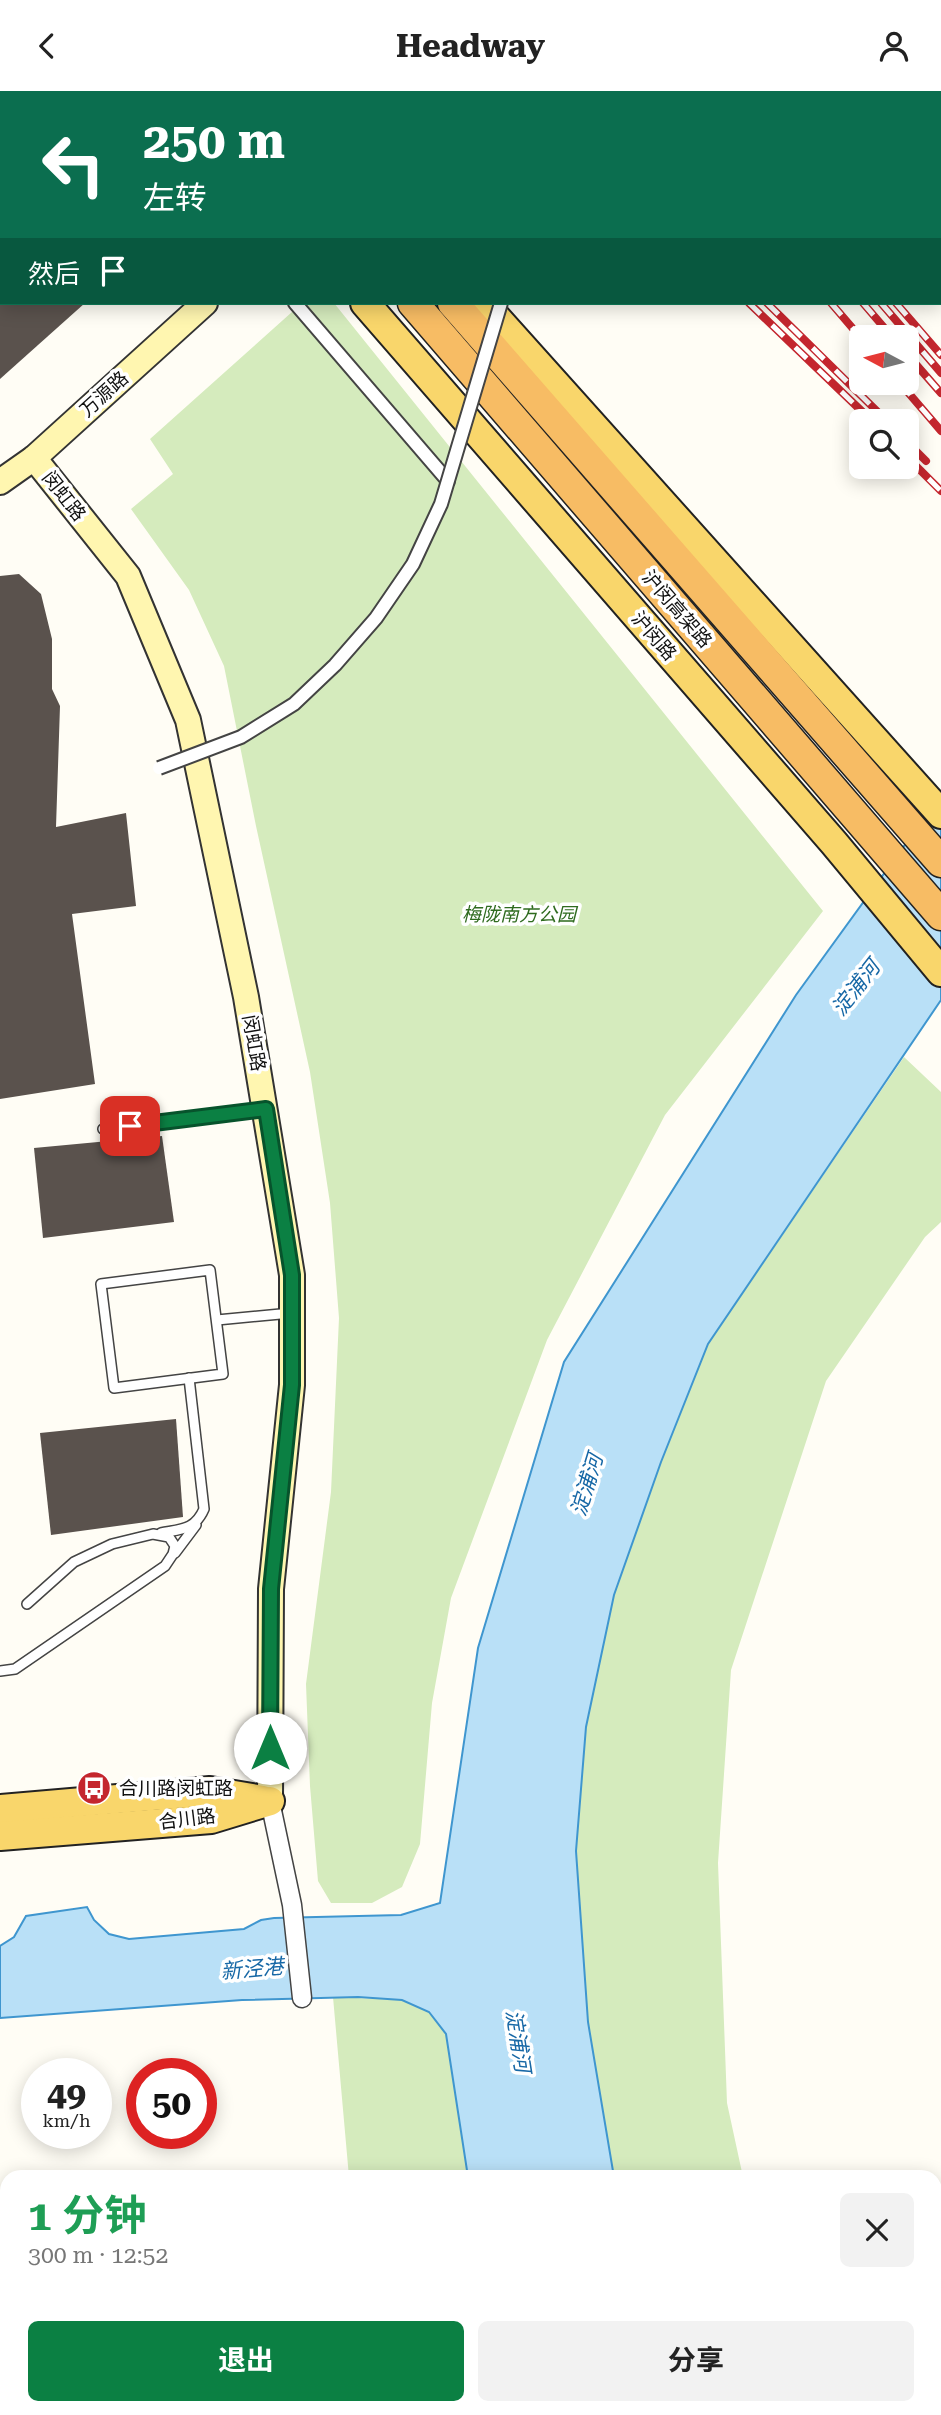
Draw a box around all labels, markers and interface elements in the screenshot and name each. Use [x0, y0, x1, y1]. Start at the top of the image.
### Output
icon: back [28, 27, 66, 65]
text: Headway [396, 27, 545, 65]
icon: person [875, 27, 913, 65]
text: 250 m [143, 113, 285, 170]
icon: left [28, 119, 119, 210]
text: 左转 [143, 179, 207, 217]
icon: arrive [94, 252, 132, 290]
text: 然后 [28, 259, 80, 289]
north arrow [849, 325, 919, 395]
map controls [849, 325, 919, 479]
street label: 万源路 [75, 366, 133, 422]
button: search [849, 409, 919, 479]
street label: 闵虹路 [37, 466, 91, 526]
street label: 沪闵高架路 [637, 566, 717, 652]
street label: 沪闵路 [627, 607, 681, 665]
park label: 梅陇南方公园 [462, 903, 579, 926]
water label: 淀浦河 [827, 953, 887, 1020]
street label: 闵虹路 [238, 1013, 270, 1073]
pin [100, 1096, 160, 1156]
icon: arrive [111, 1107, 149, 1145]
water label: 淀浦河 [566, 1448, 609, 1519]
position arrow [233, 1711, 307, 1785]
bus stop icon: 合川路闵虹路 [75, 1769, 113, 1807]
place label: 合川路闵虹路 [119, 1777, 233, 1800]
street label: 合川路 [157, 1804, 217, 1834]
water label: 新泾港 [220, 1954, 287, 1984]
water label: 淀浦河 [501, 2008, 535, 2078]
speed limit sign: 50 [126, 2058, 217, 2149]
text: 49 [47, 2074, 86, 2115]
text: km/h [42, 2110, 91, 2131]
text: 1 分钟 [28, 2191, 146, 2240]
button: close [840, 2193, 914, 2267]
text: 300 m · 12:52 [28, 2242, 168, 2269]
button: 退出 [28, 2321, 464, 2401]
button: 分享 [478, 2321, 914, 2401]

